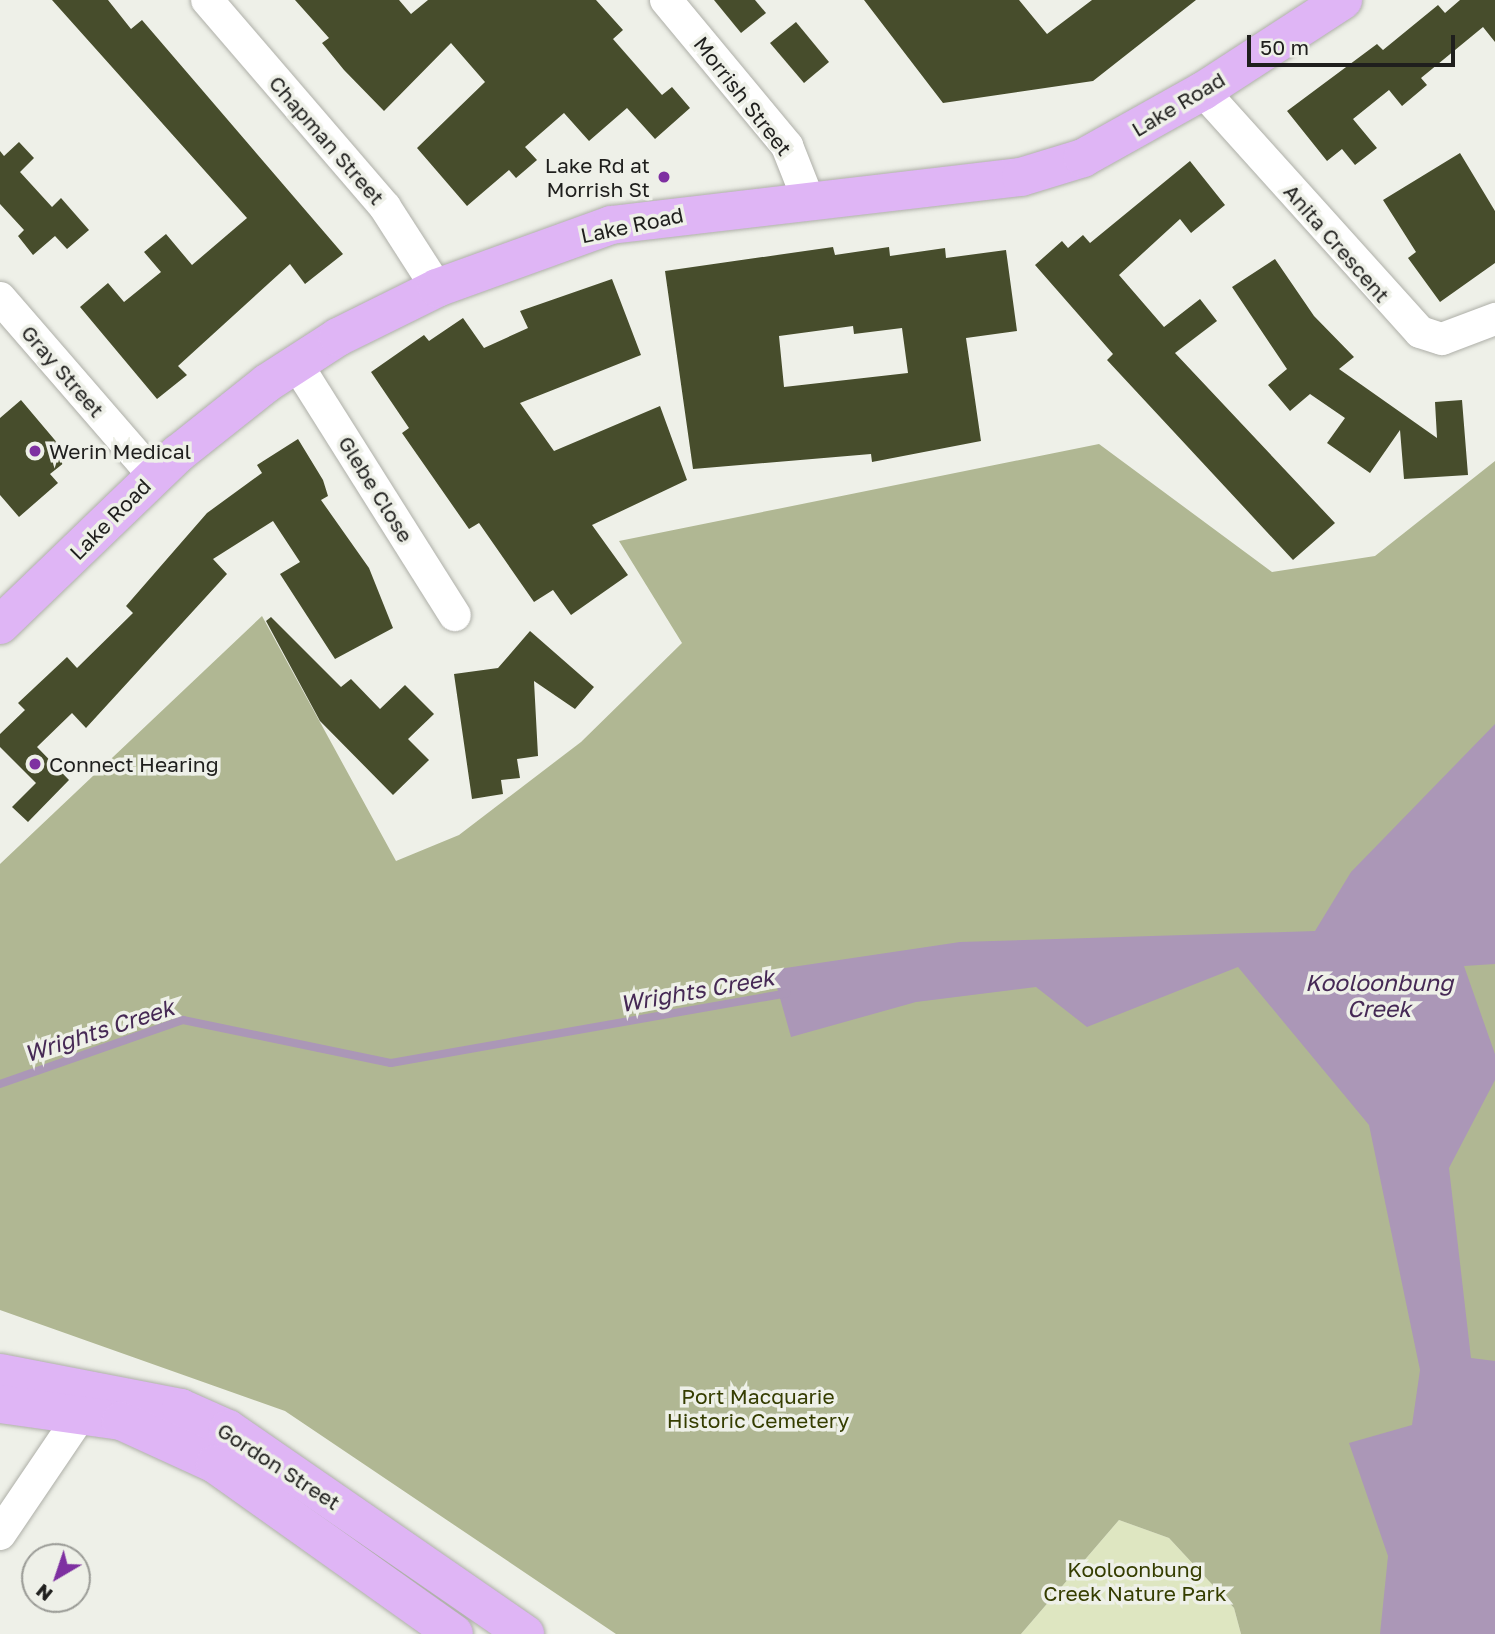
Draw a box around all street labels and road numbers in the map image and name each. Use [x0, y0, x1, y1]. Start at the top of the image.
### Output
street label: Morrish Street [689, 31, 797, 161]
street label: Lake Road [1127, 66, 1229, 142]
street label: Chapman Street [264, 70, 390, 210]
street label: Anita Crescent [1279, 179, 1395, 307]
street label: Lake Road [578, 202, 686, 248]
street label: Gray Street [16, 320, 110, 422]
street label: Glebe Close [333, 431, 419, 547]
street label: Lake Road [64, 473, 156, 565]
street label: Gordon Street [213, 1417, 345, 1515]

